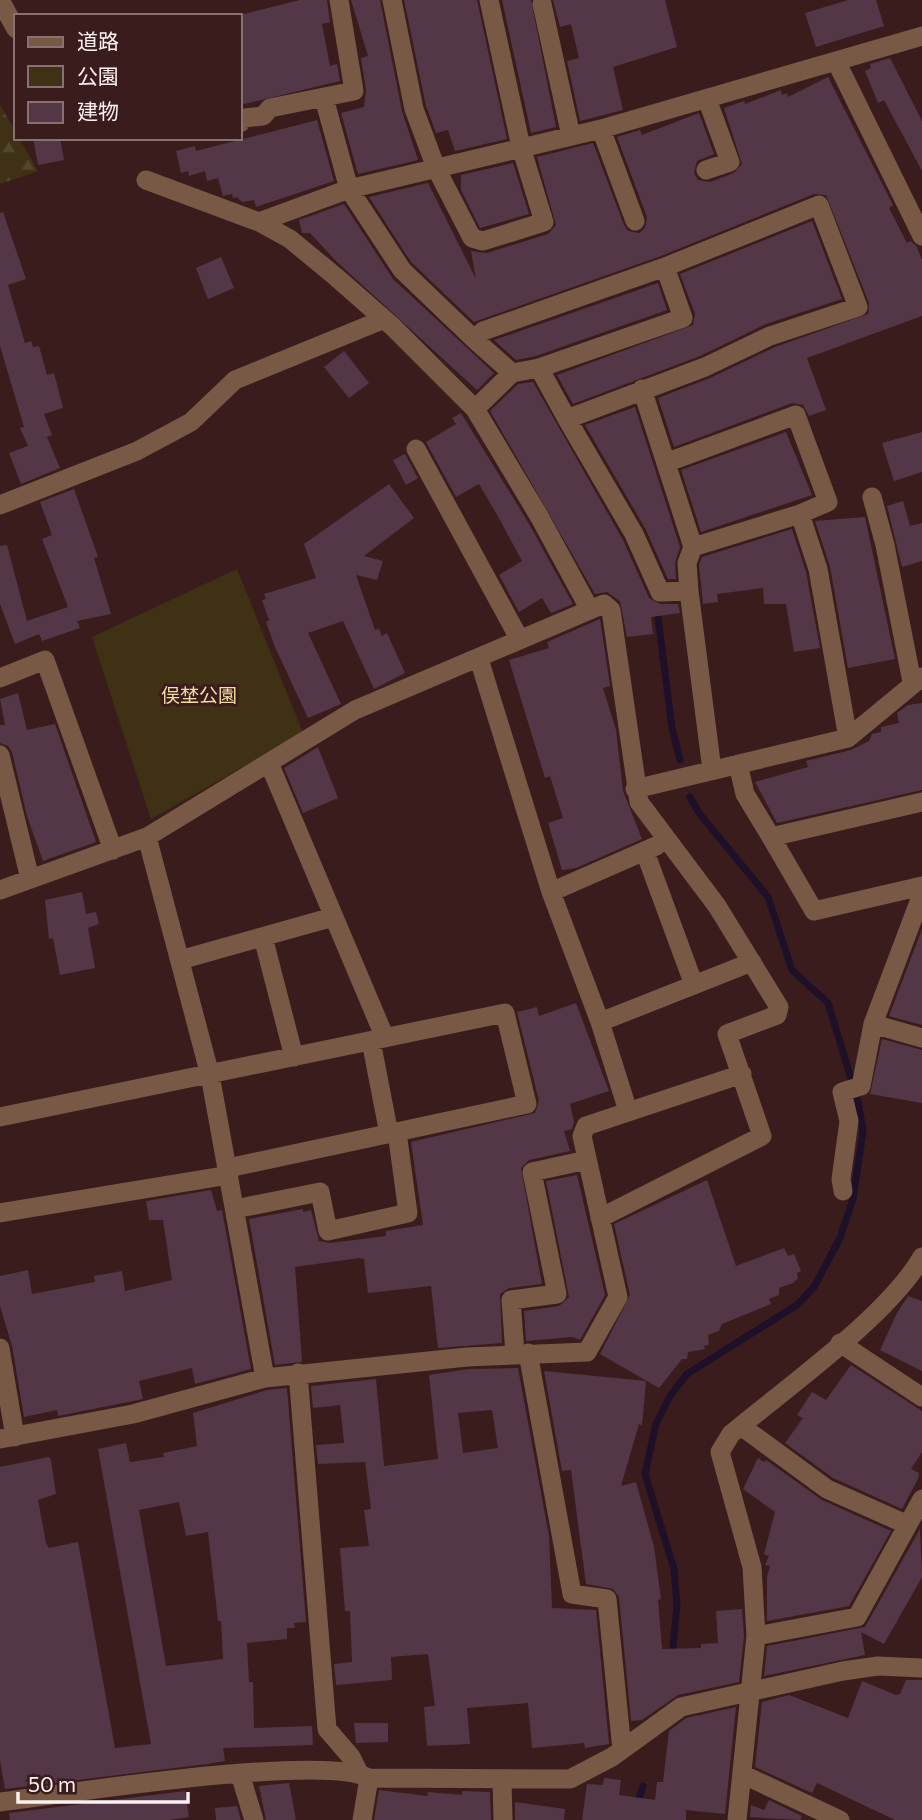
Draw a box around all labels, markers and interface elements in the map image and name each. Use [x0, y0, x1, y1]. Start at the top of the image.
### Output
legend [14, 14, 242, 140]
text: 道路 [77, 28, 119, 53]
text: 公園 [77, 63, 119, 88]
text: 建物 [77, 98, 119, 123]
park label: 俣埜公園 [161, 683, 237, 706]
scale bar [18, 1760, 187, 1804]
text: 50 m [28, 1771, 76, 1796]

